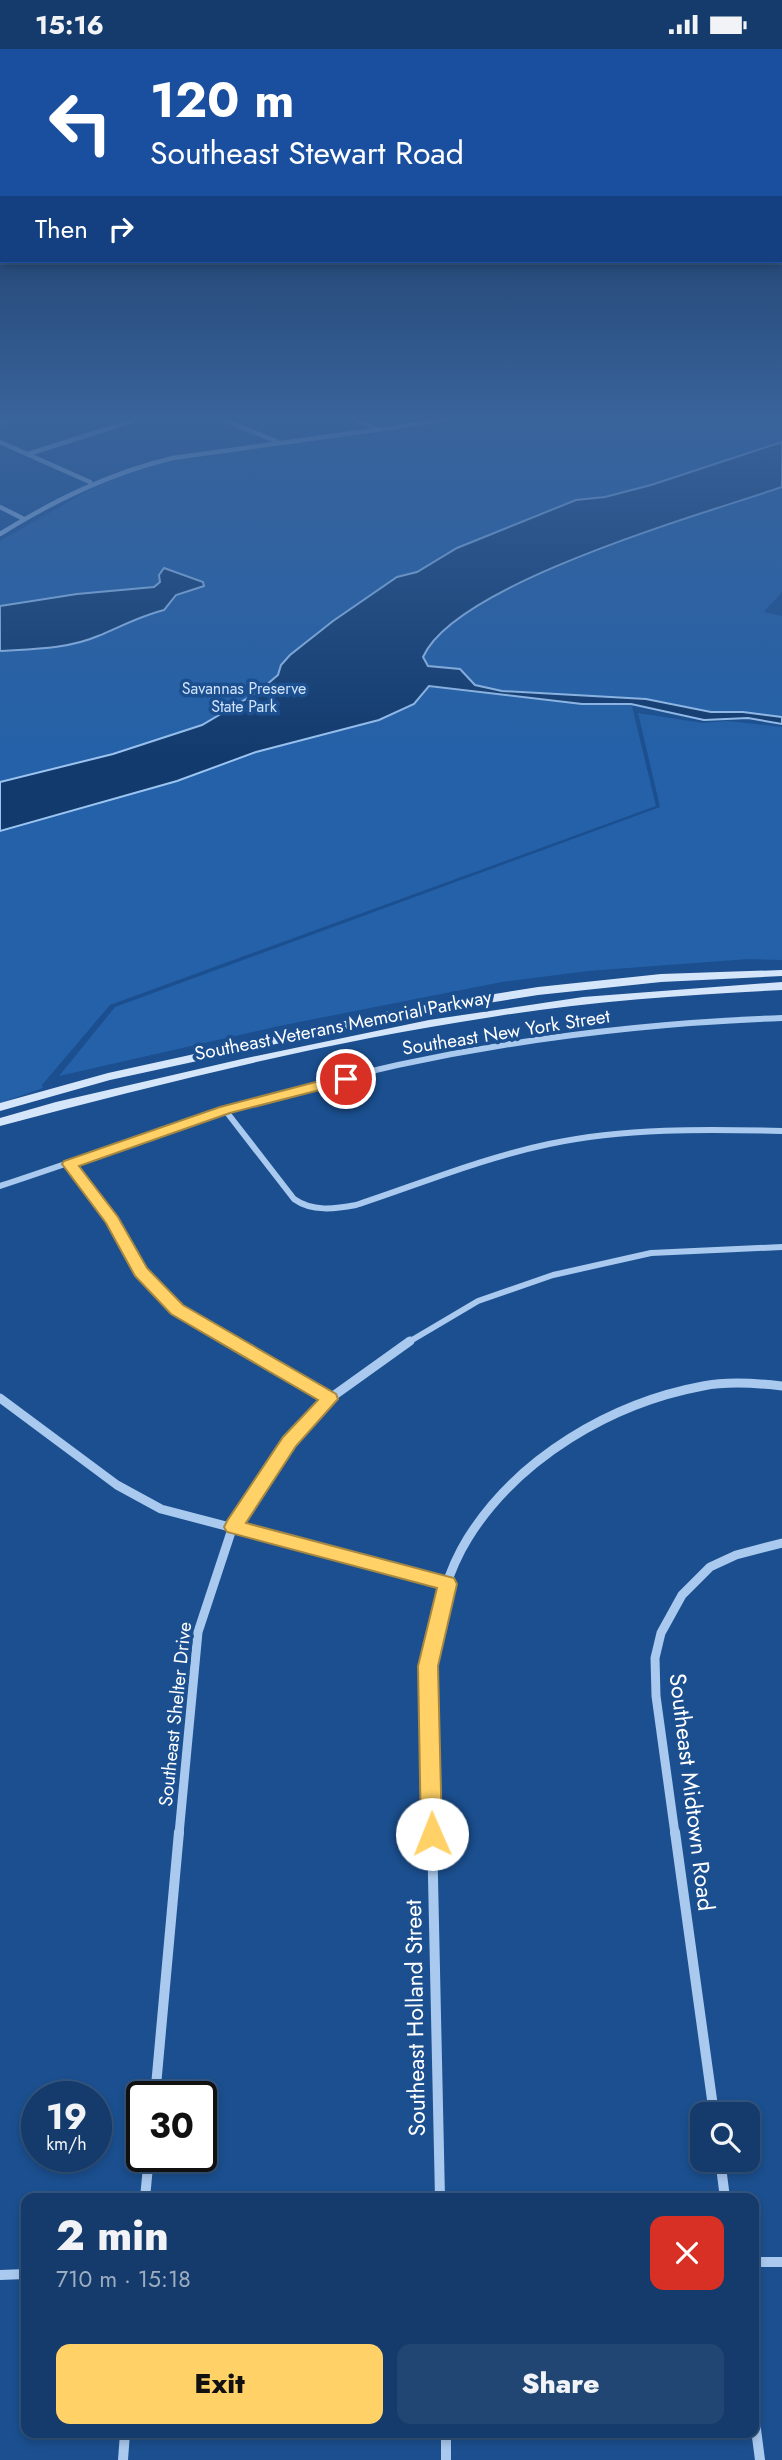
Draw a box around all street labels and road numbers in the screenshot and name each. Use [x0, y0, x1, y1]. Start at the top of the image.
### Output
street label: Southeast Veterans Memorial Parkway [192, 983, 494, 1067]
street label: Southeast New York Street [400, 1002, 612, 1062]
street label: Southeast Shelter Drive [152, 1620, 198, 1808]
street label: Southeast Midtown Road [661, 1671, 723, 1913]
street label: Southeast Holland Street [396, 1899, 434, 2137]

